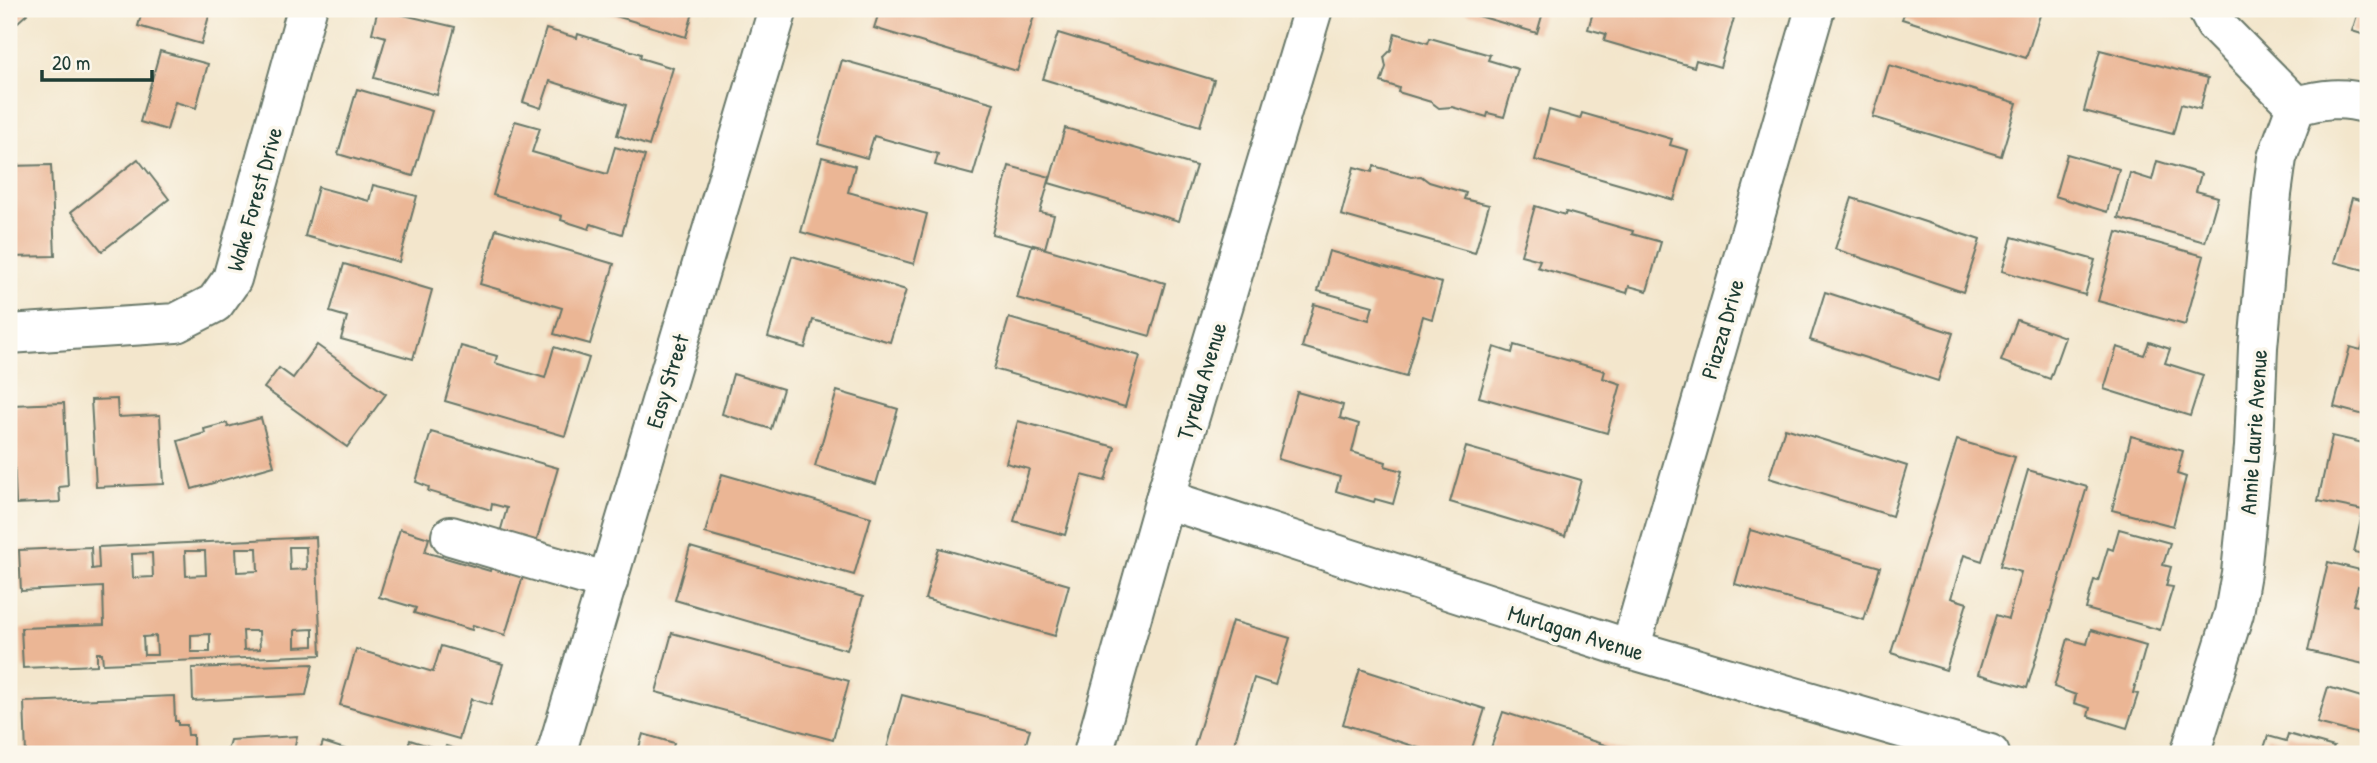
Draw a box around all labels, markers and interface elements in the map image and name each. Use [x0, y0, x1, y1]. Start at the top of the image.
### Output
scale bar [42, 38, 152, 82]
text: 20 m [52, 48, 90, 77]
street label: Wake Forest Drive [219, 123, 289, 275]
street label: Piazza Drive [1693, 275, 1751, 383]
street label: Tyrella Avenue [1168, 319, 1234, 443]
street label: Easy Street [638, 329, 696, 432]
street label: Annie Laurie Avenue [2232, 349, 2274, 515]
street label: Murlagan Avenue [1504, 597, 1648, 667]

